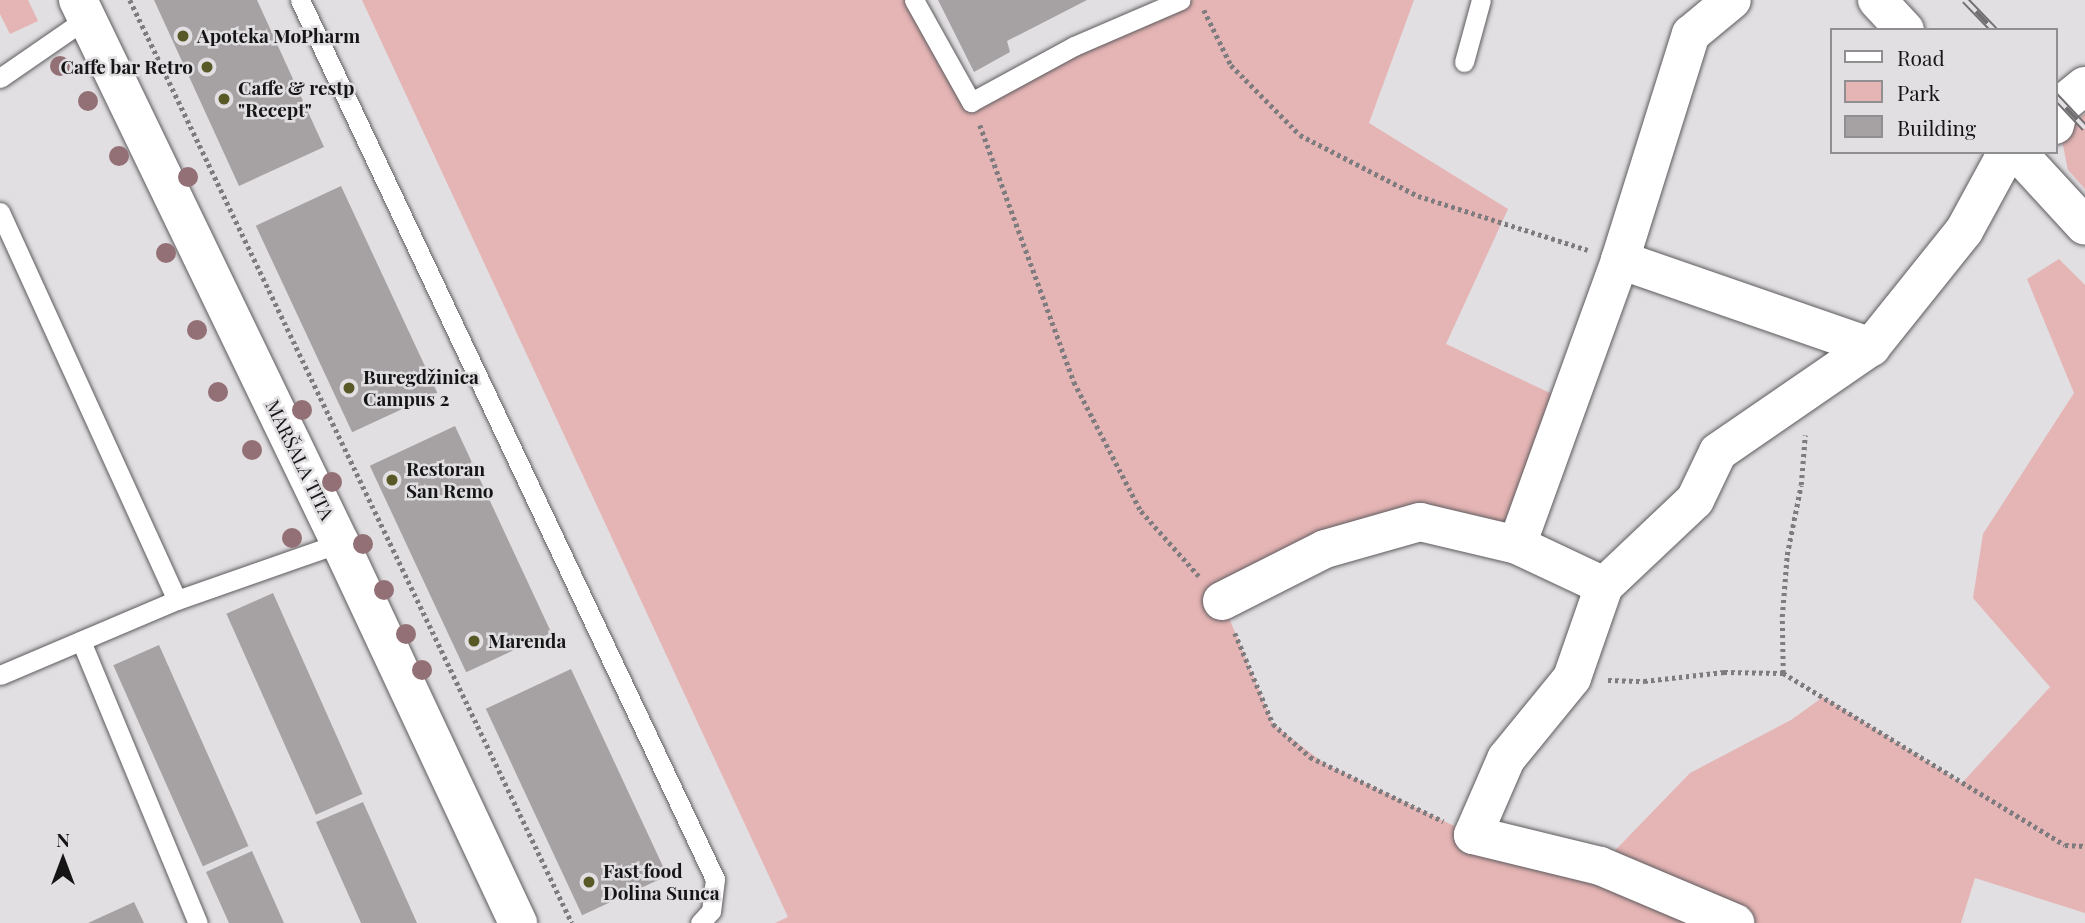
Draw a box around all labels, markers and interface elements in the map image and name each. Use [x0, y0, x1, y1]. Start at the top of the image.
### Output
place label: Apoteka MoPharm [197, 25, 360, 47]
marker: Apoteka MoPharm [175, 28, 191, 44]
legend [1829, 28, 2057, 154]
text: Road [1897, 43, 1945, 71]
place label: Caffe bar Retro [60, 56, 193, 78]
marker: Caffe bar Retro [199, 59, 215, 75]
place label: Caffe & restp "Recept" [238, 77, 354, 121]
text: Park [1897, 78, 1940, 106]
marker: Caffe & restp "Recept" [216, 91, 232, 107]
text: Building [1897, 113, 1976, 141]
place label: Buregdžinica Campus 2 [363, 366, 479, 410]
marker: Buregdžinica Campus 2 [341, 380, 357, 396]
street label: MARŠALA TITA [261, 396, 339, 524]
place label: Restoran San Remo [406, 458, 494, 502]
marker: Restoran San Remo [384, 472, 400, 488]
place label: Marenda [488, 630, 566, 652]
marker: Marenda [466, 633, 482, 649]
north arrow [28, 825, 98, 895]
text: N [56, 826, 70, 852]
place label: Fast food Dolina Sunca [603, 860, 720, 904]
marker: Fast food Dolina Sunca [581, 874, 597, 890]

